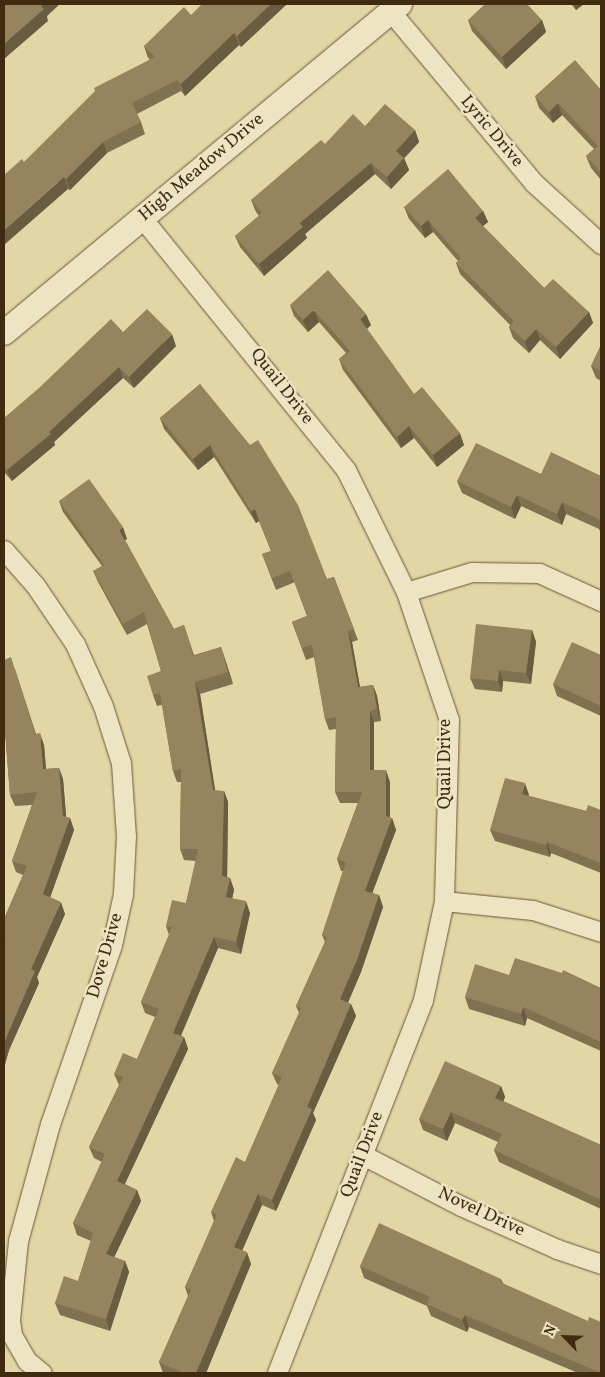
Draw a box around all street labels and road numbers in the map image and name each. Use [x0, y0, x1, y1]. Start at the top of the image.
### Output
street label: Lyric Drive [455, 92, 527, 172]
street label: High Meadow Drive [135, 109, 269, 227]
street label: Quail Drive [245, 345, 317, 429]
street label: Quail Drive [435, 719, 457, 809]
street label: Dove Drive [83, 911, 129, 1001]
street label: Quail Drive [337, 1109, 389, 1201]
street label: Novel Drive [434, 1183, 528, 1243]

